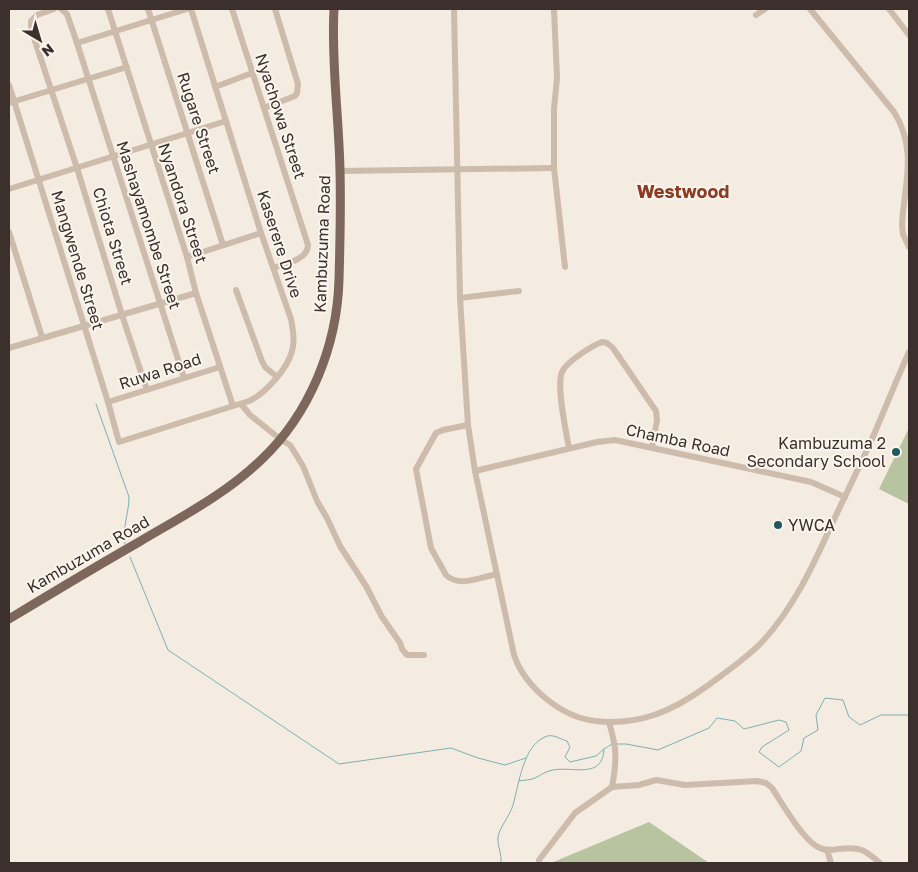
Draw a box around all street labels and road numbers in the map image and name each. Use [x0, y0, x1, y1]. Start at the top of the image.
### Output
street label: Nyachowa Street [251, 51, 311, 181]
street label: Rugare Street [173, 70, 225, 176]
street label: Mashayamombe Street [112, 138, 186, 312]
street label: Nyandora Street [154, 140, 212, 266]
street label: Kambuzuma Road [310, 175, 334, 313]
street label: Chiota Street [89, 185, 137, 287]
street label: Mangwende Street [47, 188, 109, 332]
street label: Kaserere Drive [253, 188, 307, 300]
street label: Ruwa Road [116, 348, 204, 394]
street label: Chamba Road [624, 419, 732, 461]
street label: Kambuzuma Road [23, 511, 153, 597]

